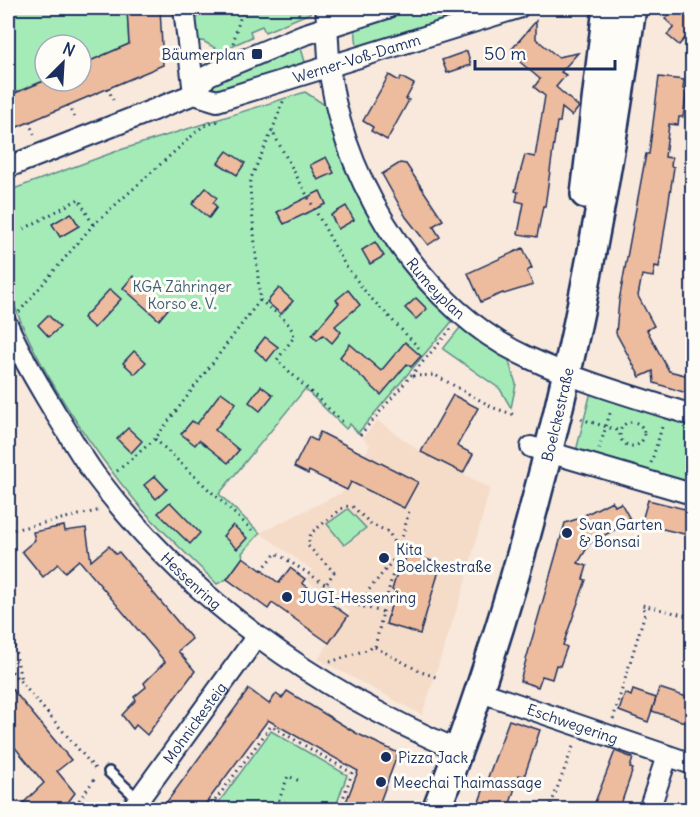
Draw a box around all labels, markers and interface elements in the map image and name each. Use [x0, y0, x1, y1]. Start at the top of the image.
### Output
street label: Werner-Voß-Damm [290, 29, 423, 87]
north arrow [33, 33, 93, 93]
scale bar [475, 33, 614, 71]
text: N [60, 38, 78, 61]
text: 50 m [484, 42, 526, 65]
place label: Bäumerplan [161, 45, 245, 64]
marker: Bäumerplan [250, 47, 264, 61]
street label: Rumeyplan [403, 254, 470, 323]
park label: KGA Zähringer Korso e. V. [132, 277, 232, 313]
street label: Boelckestraße [537, 366, 577, 463]
place label: Svan Garten & Bonsai [579, 515, 663, 551]
marker: Svan Garten & Bonsai [560, 526, 574, 540]
place label: Kita Boelckestraße [396, 540, 492, 576]
street label: Hessenring [157, 548, 226, 613]
marker: Kita Boelckestraße [377, 551, 391, 565]
place label: JUGI-Hessenring [299, 588, 416, 607]
marker: JUGI-Hessenring [280, 590, 294, 604]
street label: Mohnickesteig [158, 678, 230, 767]
street label: Eschwegering [525, 699, 621, 748]
place label: Pizza Jack [398, 748, 468, 767]
marker: Pizza Jack [379, 750, 393, 764]
place label: Meechai Thaimassage [393, 773, 542, 792]
marker: Meechai Thaimassage [374, 775, 388, 789]

